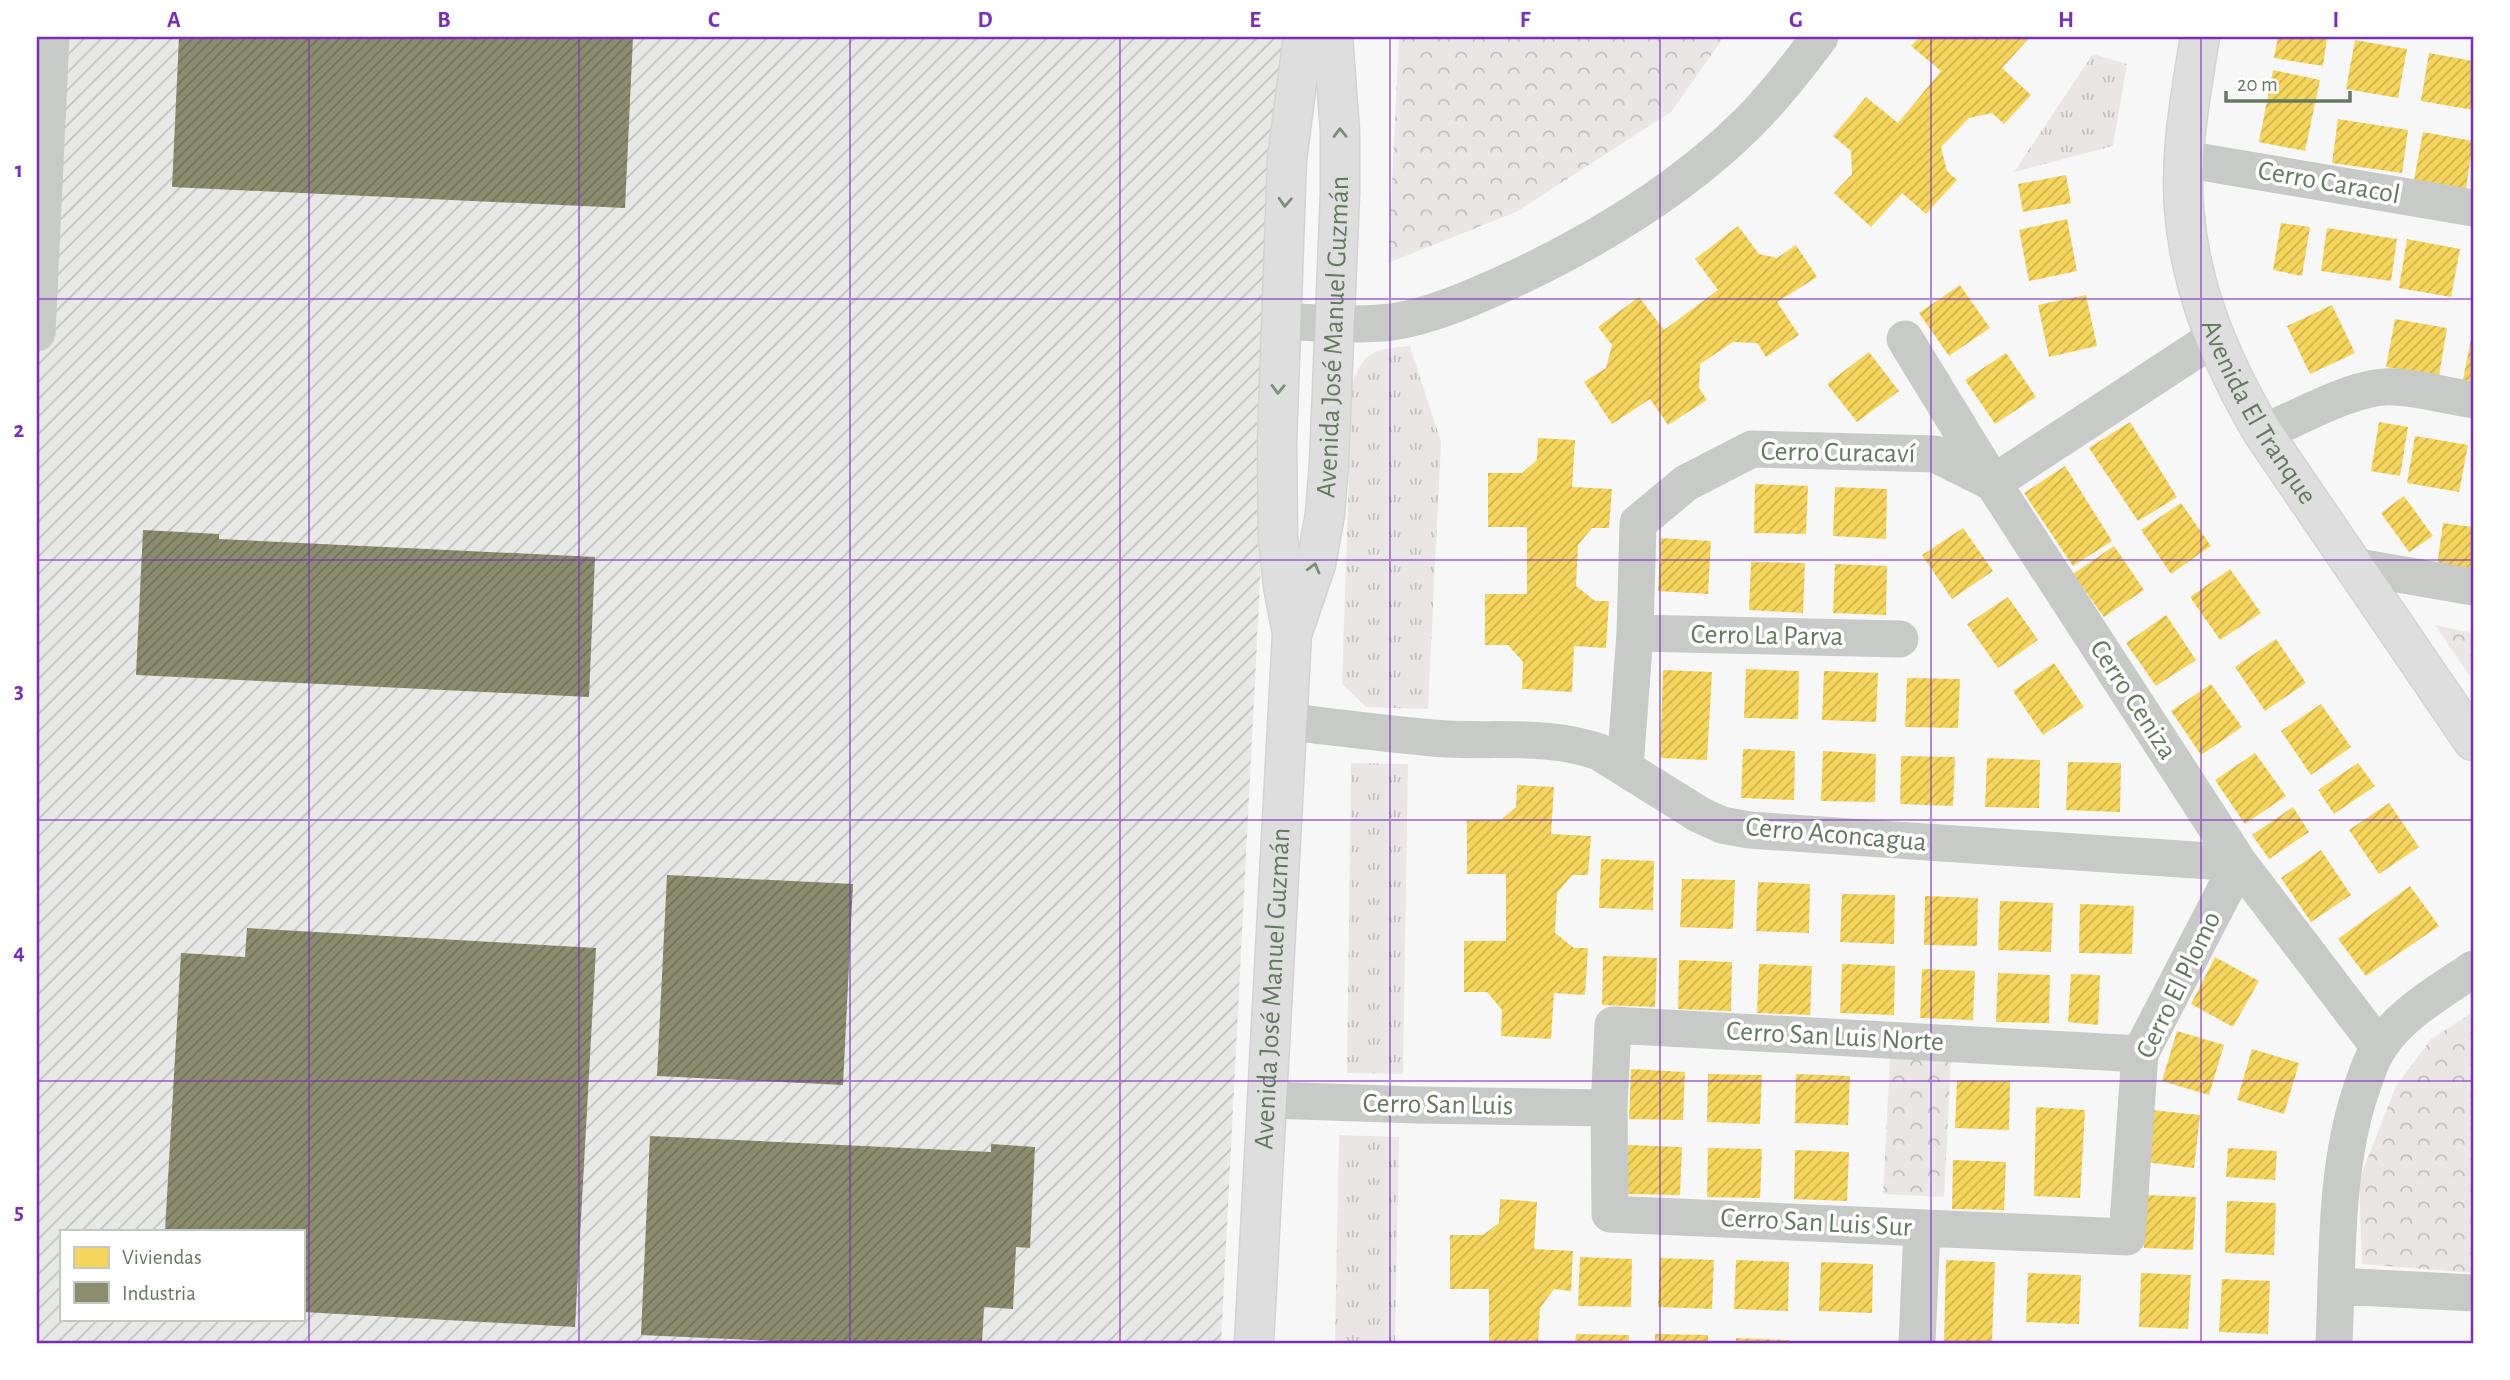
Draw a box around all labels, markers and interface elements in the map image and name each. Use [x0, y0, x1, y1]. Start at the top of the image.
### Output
text: A [167, 9, 181, 32]
text: B [437, 9, 451, 32]
text: C [708, 9, 720, 32]
text: D [977, 9, 993, 32]
text: E [1249, 9, 1261, 32]
text: F [1520, 9, 1531, 32]
text: G [1789, 9, 1803, 32]
text: H [2058, 9, 2074, 32]
text: I [2333, 9, 2339, 32]
scale bar [2226, 60, 2351, 104]
text: 20 m [2237, 74, 2278, 95]
one-way arrow [1332, 127, 1348, 138]
street label: Cerro Caracol [2256, 157, 2402, 209]
text: 1 [15, 159, 23, 182]
street label: Avenida José Manuel Guzmán [1312, 176, 1354, 499]
one-way arrow [1278, 197, 1293, 208]
street label: Avenida El Tranque [2196, 316, 2321, 510]
one-way arrow [1271, 384, 1286, 395]
text: 2 [14, 419, 25, 442]
street label: Cerro Curacaví [1760, 438, 1916, 468]
one-way arrow [1306, 562, 1320, 574]
street label: Cerro La Parva [1690, 621, 1844, 651]
street label: Cerro Ceniza [2084, 635, 2182, 765]
text: 3 [14, 680, 24, 703]
street label: Cerro Aconcagua [1744, 813, 1928, 857]
street label: Avenida José Manuel Guzmán [1250, 827, 1296, 1150]
street label: Cerro El Plomo [2131, 907, 2227, 1063]
text: 4 [13, 941, 25, 964]
street label: Cerro San Luis Norte [1725, 1017, 1945, 1057]
street label: Cerro San Luis [1362, 1090, 1514, 1120]
text: 5 [14, 1201, 24, 1224]
street label: Cerro San Luis Sur [1720, 1204, 1912, 1242]
legend [60, 1230, 304, 1320]
text: Viviendas [122, 1247, 202, 1268]
text: Industria [122, 1283, 196, 1304]

